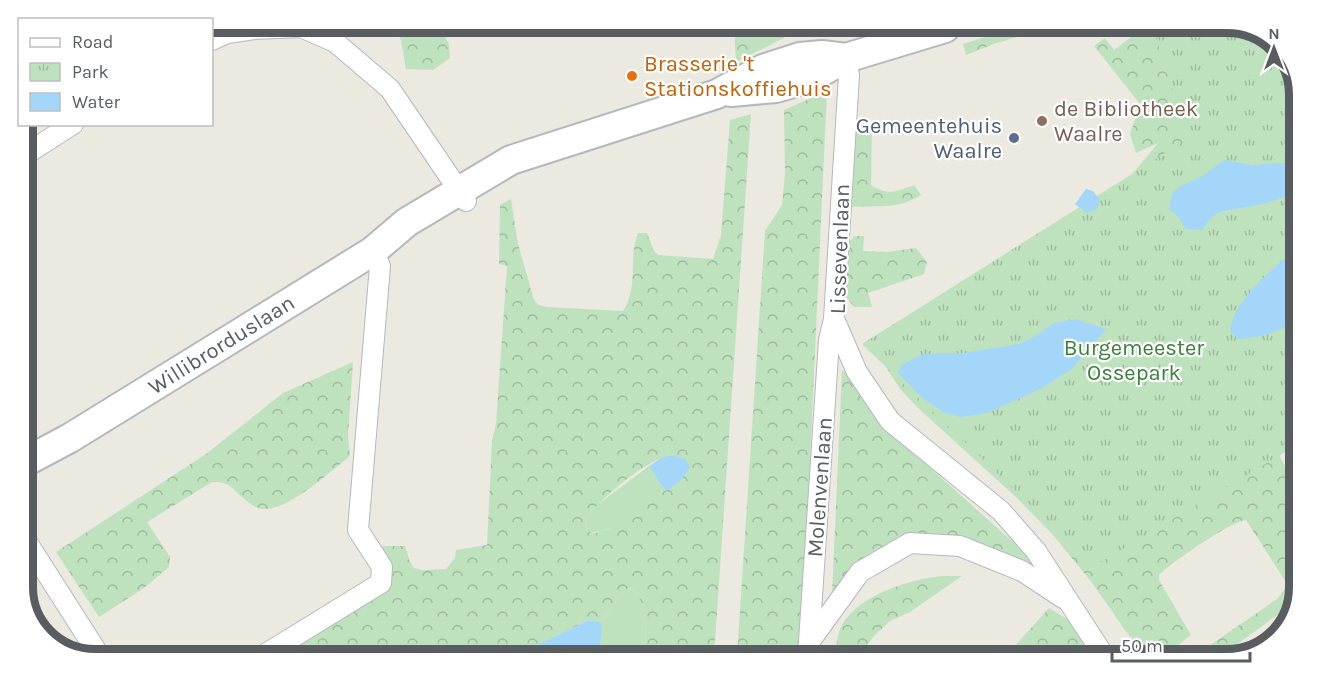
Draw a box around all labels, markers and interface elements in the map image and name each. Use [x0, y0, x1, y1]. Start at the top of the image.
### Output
legend [18, 18, 213, 126]
north arrow [1244, 18, 1304, 78]
text: N [1268, 24, 1280, 43]
text: Road [72, 31, 113, 53]
place label: Brasserie 't Stationskoffiehuis [644, 51, 831, 102]
text: Park [72, 61, 109, 83]
marker: Brasserie 't Stationskoffiehuis [625, 69, 639, 83]
text: Water [72, 91, 120, 113]
place label: de Bibliotheek Waalre [1054, 96, 1198, 147]
place label: Gemeentehuis Waalre [856, 113, 1002, 164]
marker: de Bibliotheek Waalre [1035, 114, 1049, 128]
marker: Gemeentehuis Waalre [1007, 131, 1021, 145]
street label: Lissevenlaan [825, 183, 855, 315]
street label: Willibrorduslaan [144, 289, 300, 400]
park label: Burgemeester Ossepark [1064, 335, 1204, 386]
street label: Molenvenlaan [802, 416, 838, 558]
scale bar [1112, 625, 1250, 663]
text: 50 m [1121, 635, 1163, 657]

